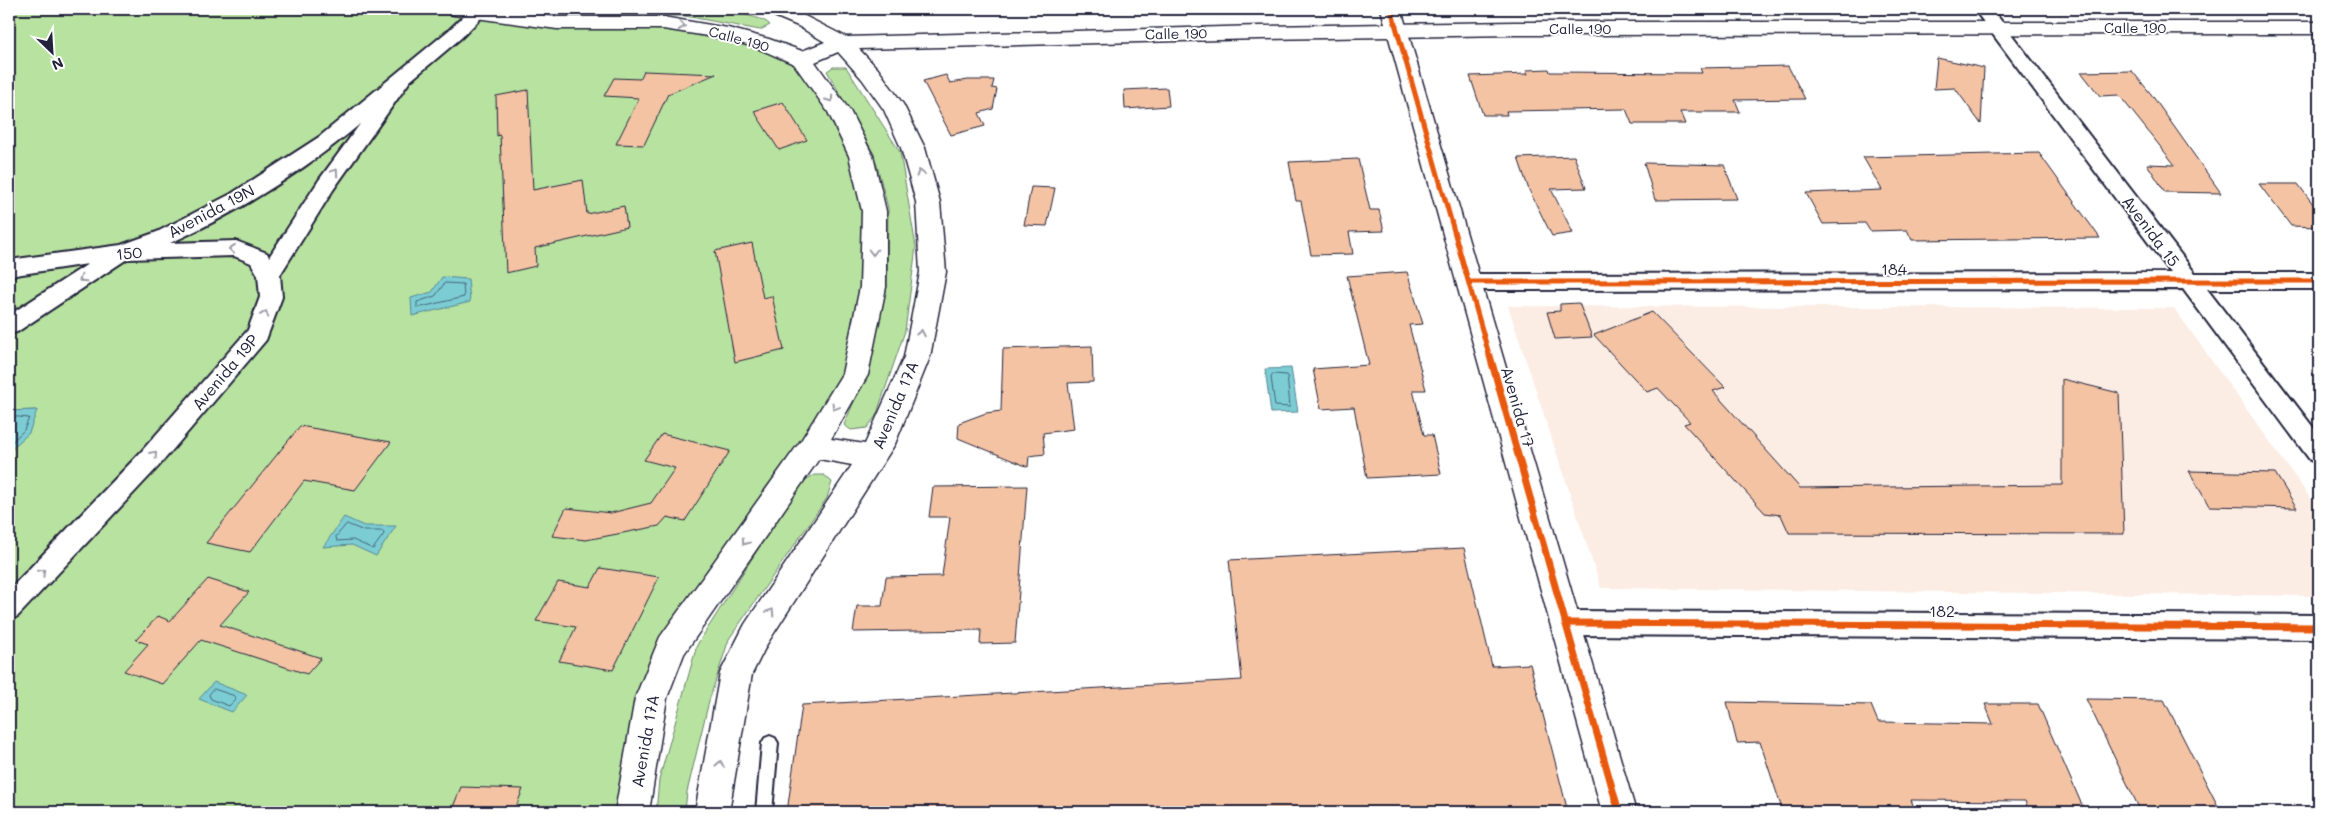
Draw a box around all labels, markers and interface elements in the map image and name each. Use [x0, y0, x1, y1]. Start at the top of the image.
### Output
street label: Calle 190 [2104, 18, 2166, 37]
street label: Calle 190 [1549, 19, 1611, 38]
one-way arrow [678, 20, 687, 30]
street label: Calle 190 [707, 21, 772, 56]
street label: Calle 190 [1145, 23, 1208, 44]
north arrow [28, 28, 78, 78]
text: N [49, 53, 67, 75]
one-way arrow [824, 93, 833, 103]
one-way arrow [329, 168, 338, 178]
one-way arrow [916, 169, 926, 177]
street label: Avenida 19N [164, 179, 258, 242]
street label: Avenida 15 [2118, 191, 2185, 270]
street label: 150 [115, 241, 143, 264]
one-way arrow [227, 244, 235, 255]
one-way arrow [868, 248, 878, 256]
street label: 184 [1881, 258, 1908, 279]
one-way arrow [78, 273, 87, 282]
one-way arrow [259, 311, 269, 319]
one-way arrow [916, 328, 926, 337]
street label: Avenida 19P [187, 329, 263, 414]
street label: Avenida 17A [867, 357, 923, 452]
street label: Avenida 17 [1497, 364, 1540, 450]
one-way arrow [832, 402, 842, 411]
one-way arrow [148, 451, 157, 460]
one-way arrow [742, 536, 751, 546]
one-way arrow [36, 569, 45, 578]
street label: 182 [1929, 600, 1955, 621]
one-way arrow [765, 609, 774, 618]
street label: Avenida 17A [626, 693, 663, 789]
one-way arrow [715, 760, 725, 769]

